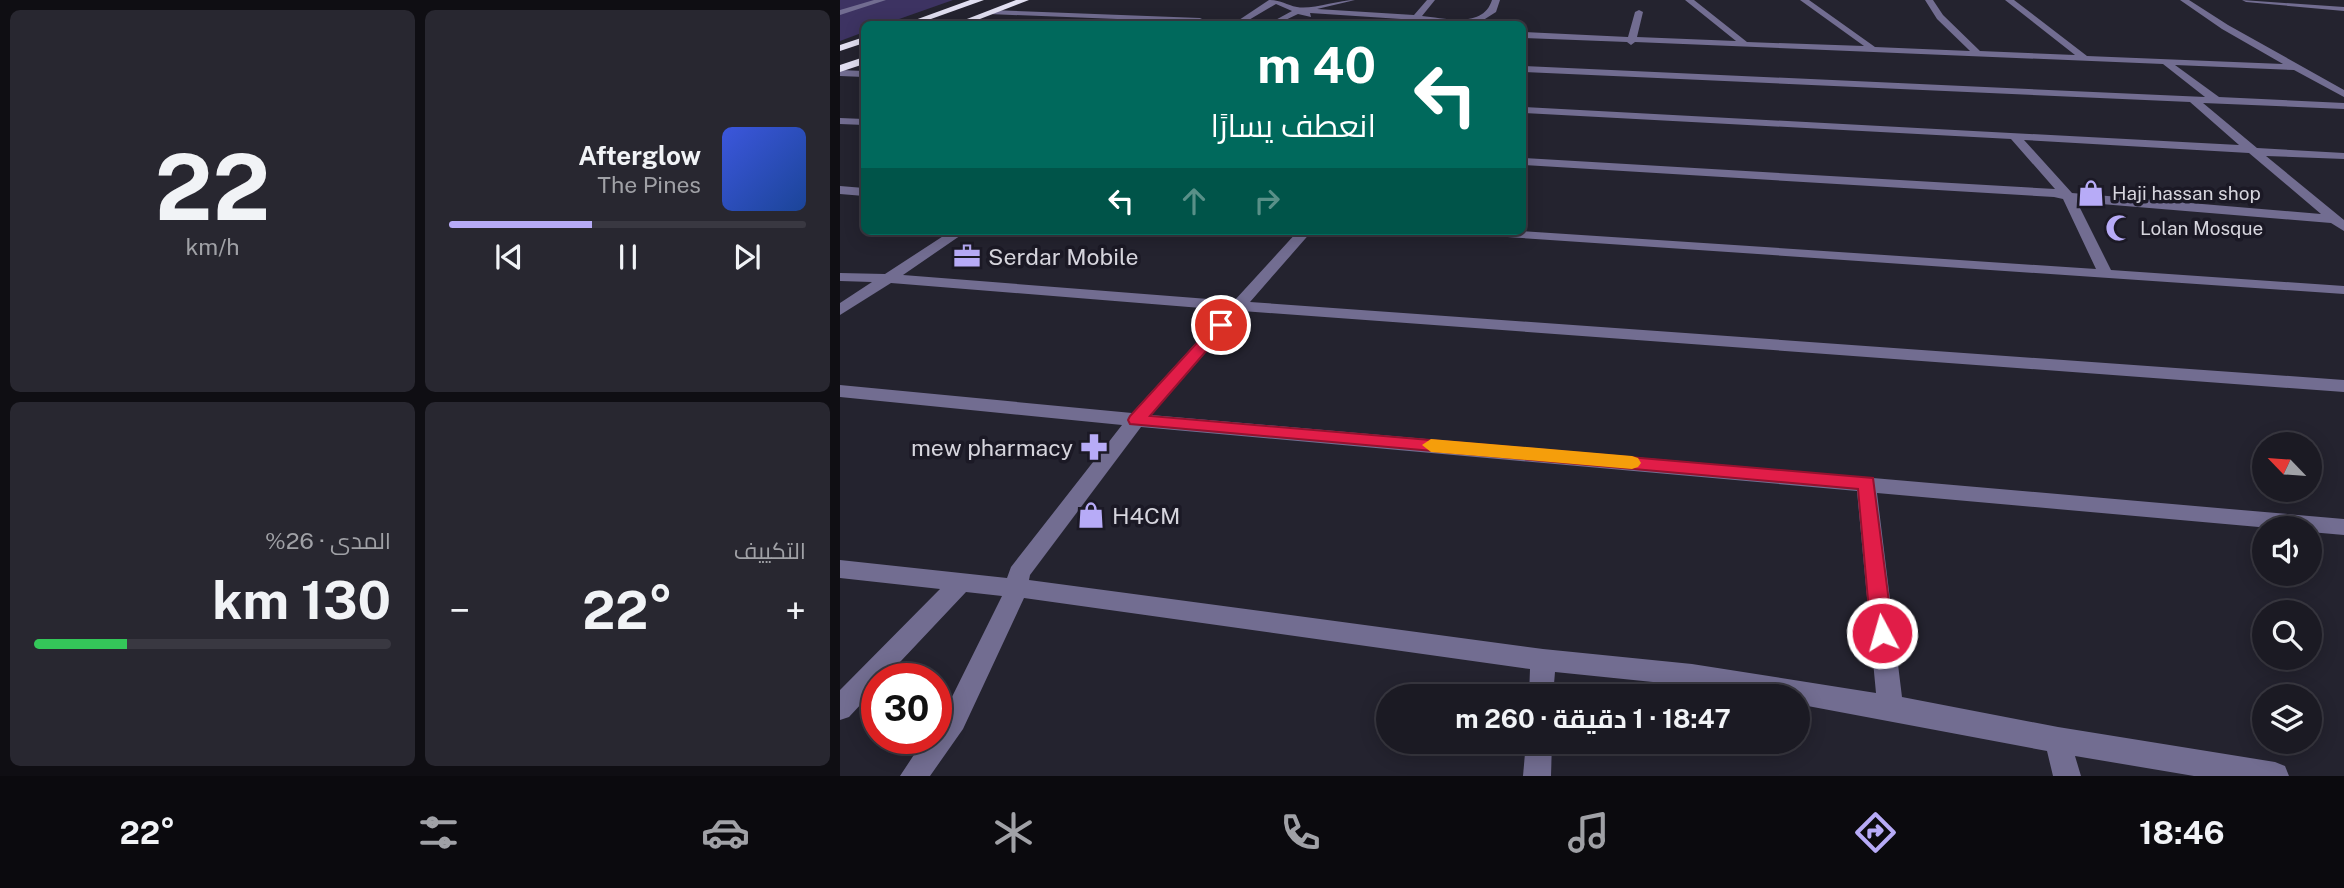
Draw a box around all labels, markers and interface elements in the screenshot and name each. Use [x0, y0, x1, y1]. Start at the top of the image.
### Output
text: 40 m [1257, 36, 1376, 94]
icon: left [1400, 49, 1491, 140]
text: انعطف يسارًا [1210, 107, 1376, 144]
text: 22 [155, 134, 270, 240]
text: Afterglow [578, 140, 701, 171]
text: The Pines [597, 171, 701, 198]
shop icon: Haji hassan shop [2076, 178, 2106, 208]
icon: left [1102, 182, 1140, 220]
icon: ahead [1175, 182, 1213, 220]
icon: right [1248, 182, 1286, 220]
place label: Haji hassan shop [2112, 182, 2261, 204]
mosque icon: Lolan Mosque [2104, 213, 2134, 243]
place label: Lolan Mosque [2140, 217, 2263, 239]
text: km/h [185, 233, 240, 260]
icon: previous [490, 238, 528, 276]
icon: pause [609, 238, 647, 276]
icon: next [728, 238, 766, 276]
office icon: Serdar Mobile [952, 241, 982, 271]
place label: Serdar Mobile [988, 243, 1138, 270]
pin [1191, 295, 1251, 355]
icon: arrive [1202, 306, 1240, 344]
pharmacy icon: mew pharmacy [1079, 432, 1109, 462]
north arrow [2252, 432, 2322, 502]
map controls [2252, 432, 2322, 754]
place label: mew pharmacy [911, 434, 1073, 461]
shop icon: H4CM [1076, 500, 1106, 530]
place label: H4CM [1112, 502, 1180, 529]
button: sound [2252, 516, 2322, 586]
text: المدى · 26% [265, 527, 391, 554]
text: التكييف [734, 537, 806, 564]
text: 130 km [212, 570, 391, 631]
text: 22° [582, 580, 673, 641]
text: − [449, 588, 470, 633]
text: + [785, 588, 806, 633]
position arrow [1845, 596, 1919, 670]
button: search [2252, 600, 2322, 670]
speed limit sign: 30 [861, 663, 952, 754]
button: layers [2252, 684, 2322, 754]
text: 18:47 · 1 دقيقة · 260 m [1455, 703, 1731, 734]
icon: filters [414, 808, 463, 857]
icon: car [701, 808, 750, 857]
icon: climate [989, 808, 1038, 857]
icon: phone [1276, 808, 1325, 857]
icon: music [1564, 808, 1613, 857]
icon: directions [1851, 808, 1900, 857]
text: 22° [119, 814, 175, 851]
text: 18:46 [2139, 814, 2225, 851]

